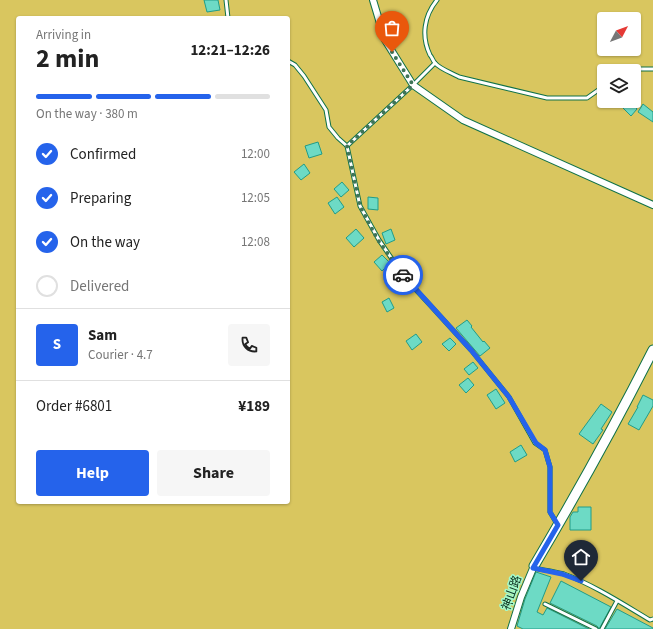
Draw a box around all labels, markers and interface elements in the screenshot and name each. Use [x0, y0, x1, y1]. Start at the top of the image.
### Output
pin [375, 11, 409, 52]
north arrow [597, 12, 641, 56]
map controls [597, 12, 641, 108]
icon: bag [381, 17, 403, 39]
text: Arriving in [36, 26, 91, 44]
text: 2 min [36, 40, 99, 77]
text: 12:21–12:26 [190, 40, 270, 61]
button: layers [597, 64, 641, 108]
text: On the way · 380 m [36, 105, 138, 123]
icon: check [36, 143, 58, 165]
text: Confirmed [70, 144, 136, 165]
text: 12:00 [241, 145, 270, 163]
icon: check [36, 187, 58, 209]
text: Preparing [70, 188, 131, 209]
text: 12:05 [241, 189, 270, 207]
icon: check [36, 231, 58, 253]
text: On the way [70, 232, 140, 253]
text: 12:08 [241, 233, 270, 251]
courier [383, 255, 423, 295]
icon: car [392, 264, 414, 286]
text: Delivered [70, 276, 129, 297]
button: phone [228, 324, 270, 366]
text: Sam [88, 325, 117, 346]
text: S [53, 334, 61, 355]
text: Courier · 4.7 [88, 346, 153, 364]
text: Order #6801 [36, 396, 112, 417]
text: ¥189 [238, 396, 270, 417]
button: Help [36, 450, 149, 496]
button: Share [157, 450, 270, 496]
pin [564, 540, 598, 581]
icon: home [570, 546, 592, 568]
street label: 神山路 [498, 573, 526, 613]

